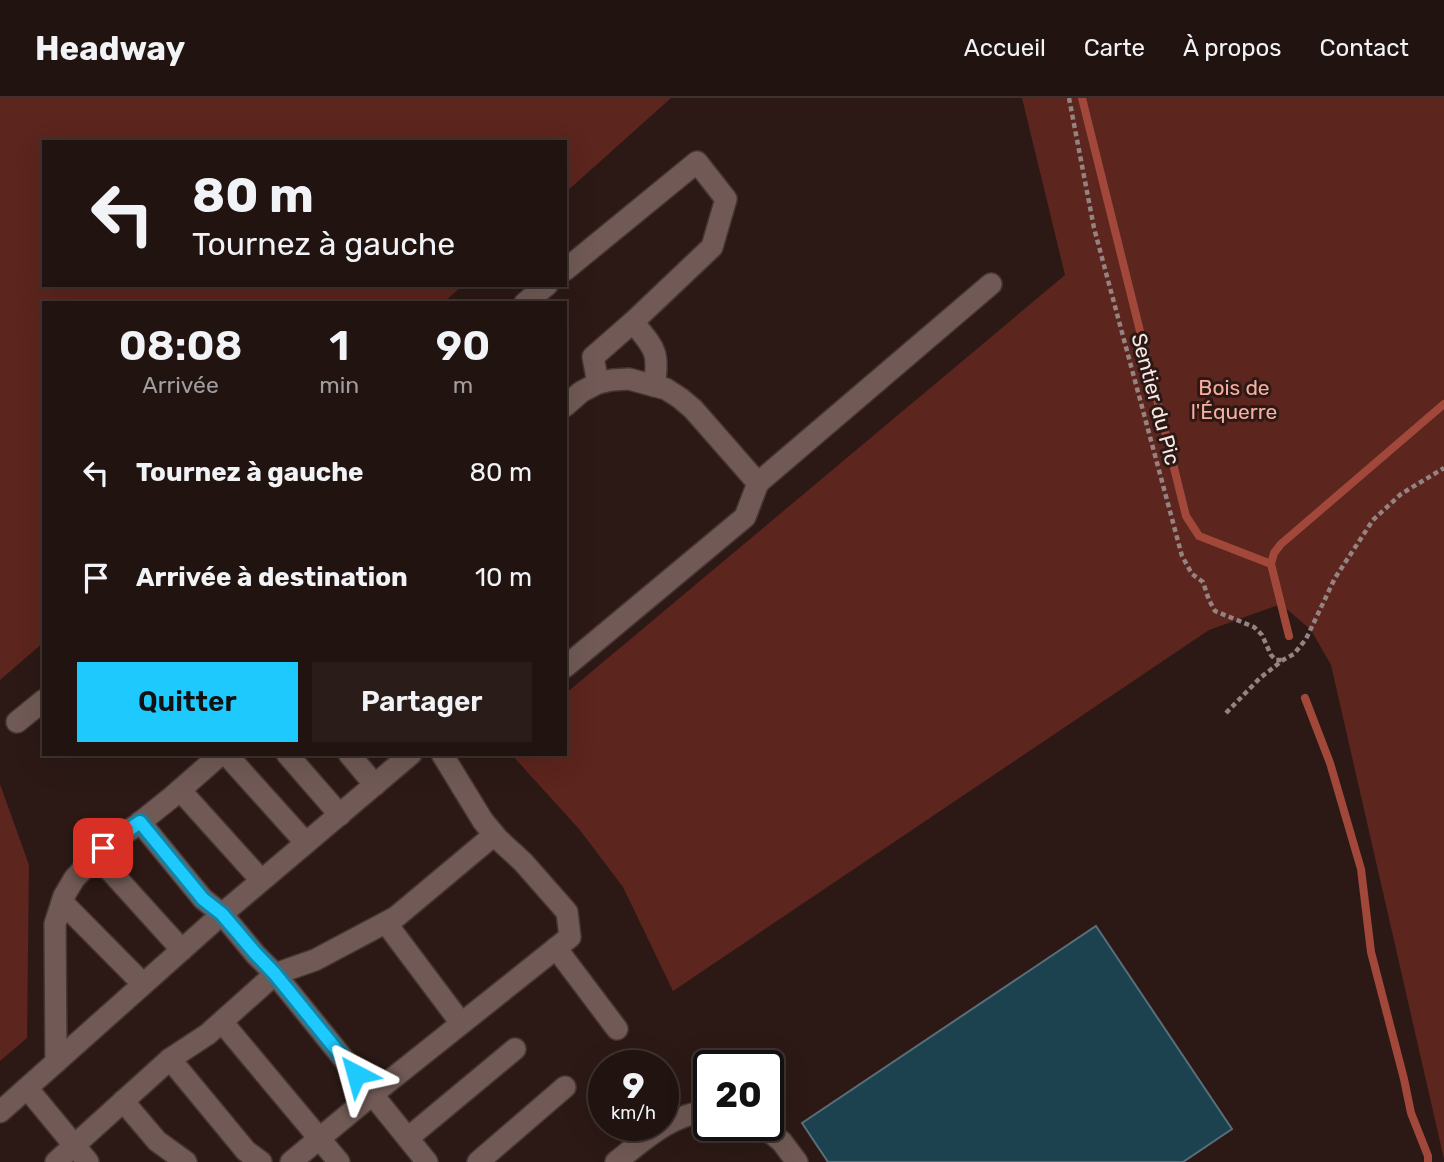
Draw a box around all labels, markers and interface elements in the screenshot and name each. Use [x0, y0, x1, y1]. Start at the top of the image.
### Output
text: Headway [35, 29, 185, 68]
text: Accueil [964, 34, 1046, 62]
text: Carte [1084, 34, 1145, 62]
text: À propos [1183, 34, 1282, 62]
text: Contact [1320, 34, 1409, 62]
text: 80 m [192, 166, 314, 224]
icon: left [77, 168, 168, 259]
text: Tournez à gauche [192, 225, 455, 263]
text: 08:08 [119, 321, 243, 371]
text: 1 [329, 321, 349, 371]
text: 90 [436, 321, 490, 371]
street label: Sentier du Pic [1126, 330, 1186, 468]
text: Arrivée [142, 371, 219, 399]
text: min [319, 371, 359, 399]
text: m [453, 371, 473, 399]
park label: Bois de l'Équerre [1191, 375, 1277, 424]
icon: left [77, 454, 115, 492]
text: Tournez à gauche [136, 457, 364, 488]
text: 80 m [469, 457, 532, 488]
icon: arrive [77, 559, 115, 597]
text: Arrivée à destination [136, 562, 408, 593]
text: 10 m [475, 562, 532, 593]
button: Quitter [77, 662, 298, 742]
button: Partager [312, 662, 532, 742]
pin [73, 818, 133, 878]
icon: arrive [84, 829, 122, 867]
position arrow [319, 1037, 393, 1111]
speed limit sign: 20 [693, 1050, 784, 1141]
text: 9 [622, 1065, 645, 1107]
text: km/h [611, 1102, 656, 1124]

